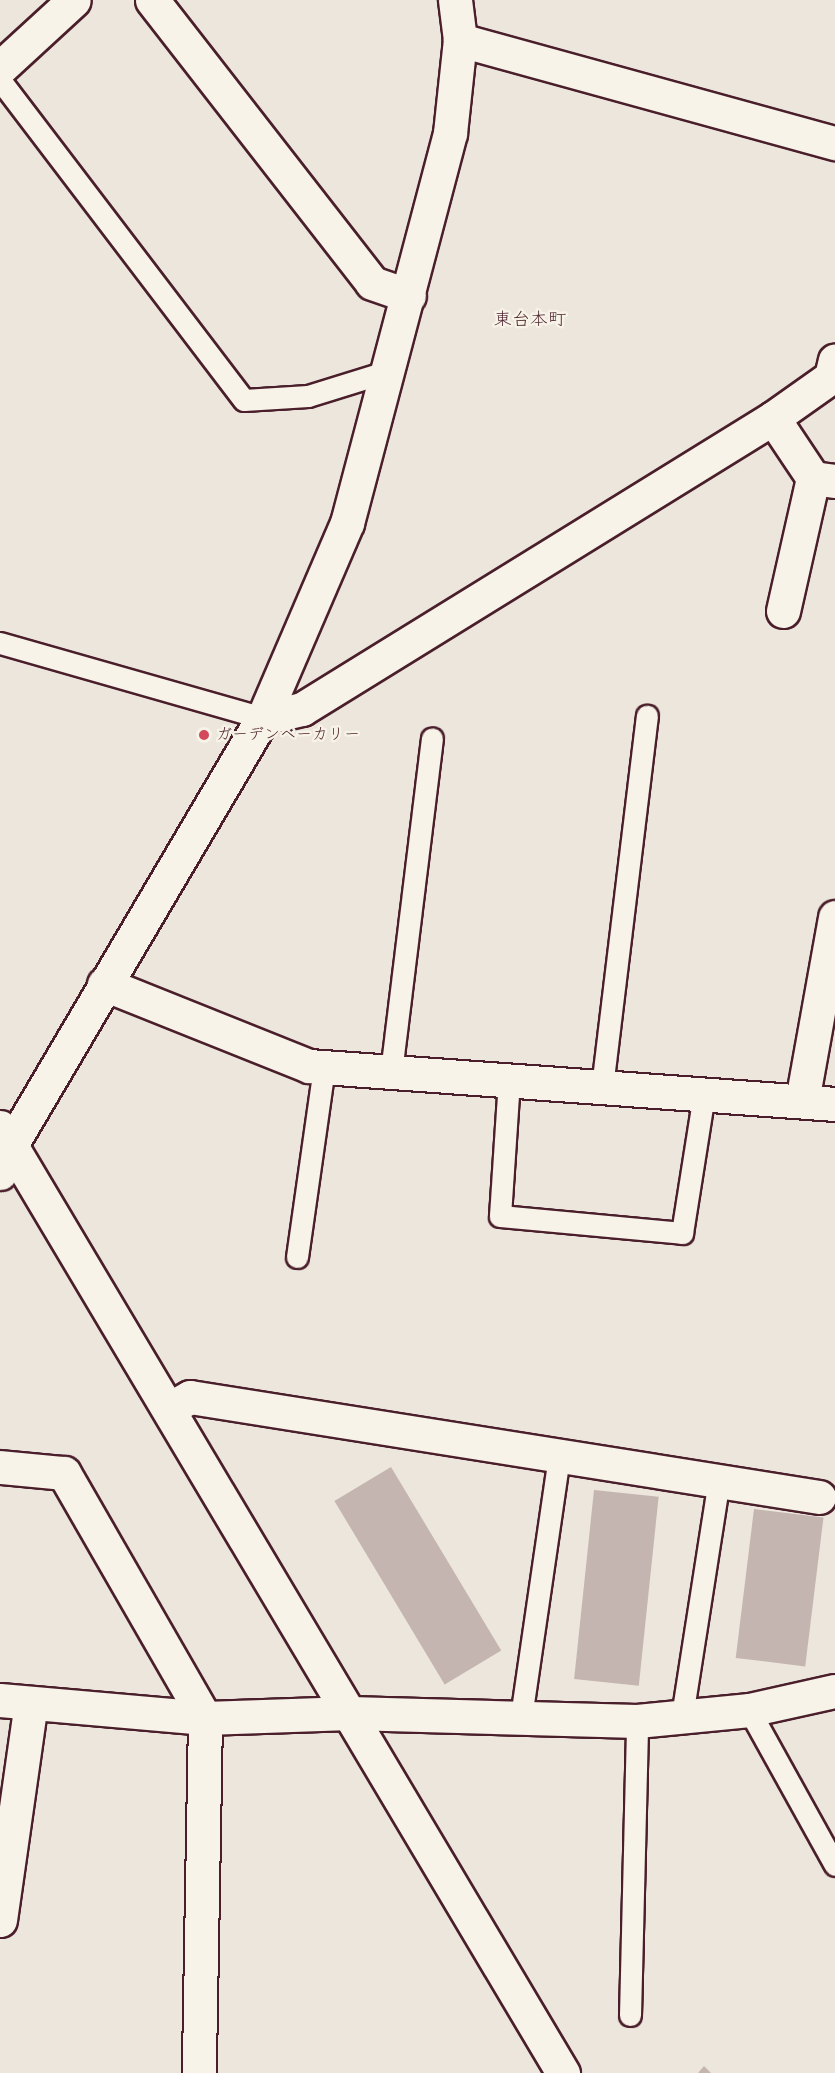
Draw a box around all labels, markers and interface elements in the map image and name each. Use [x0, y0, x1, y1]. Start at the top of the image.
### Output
district label: 東台本町 [494, 310, 566, 332]
place label: ガーデンベーカリー [216, 725, 360, 745]
marker: ガーデンベーカリー [197, 728, 211, 742]

